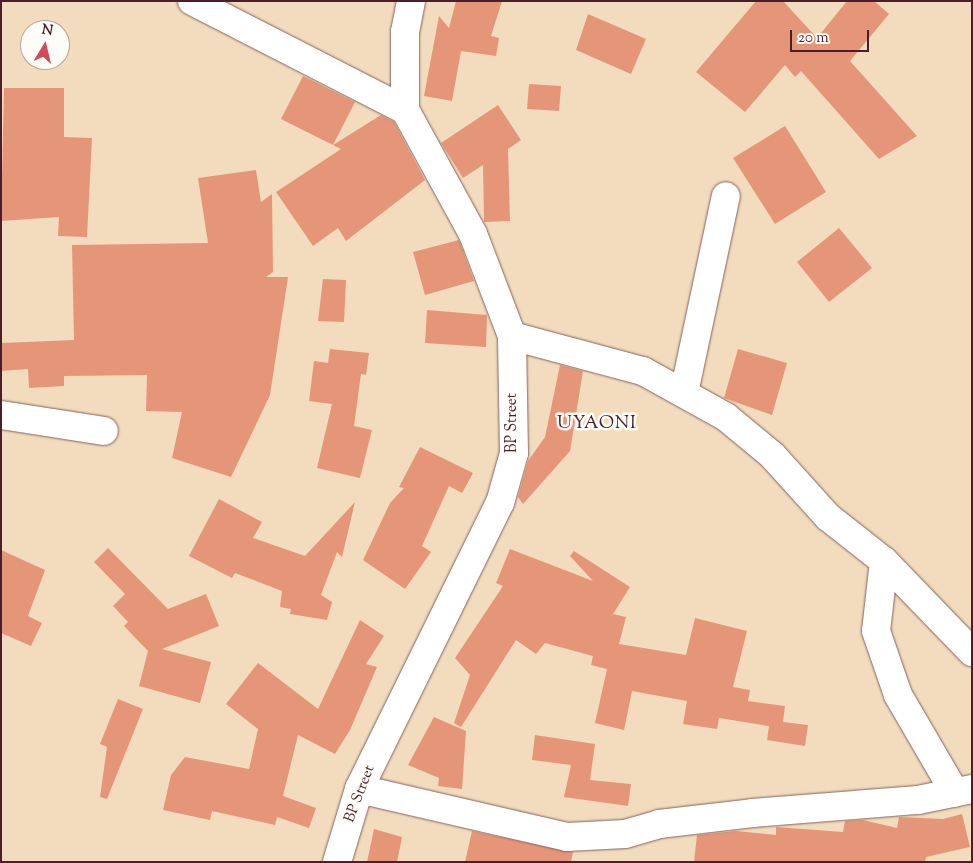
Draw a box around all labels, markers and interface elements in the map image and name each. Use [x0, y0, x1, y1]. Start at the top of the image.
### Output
north arrow [20, 20, 70, 70]
text: N [40, 20, 54, 42]
scale bar [793, 20, 872, 52]
text: 20 m [798, 28, 829, 49]
street label: BP Street [504, 393, 522, 453]
district label: UYAONI [556, 413, 638, 435]
street label: BP Street [341, 763, 379, 825]

